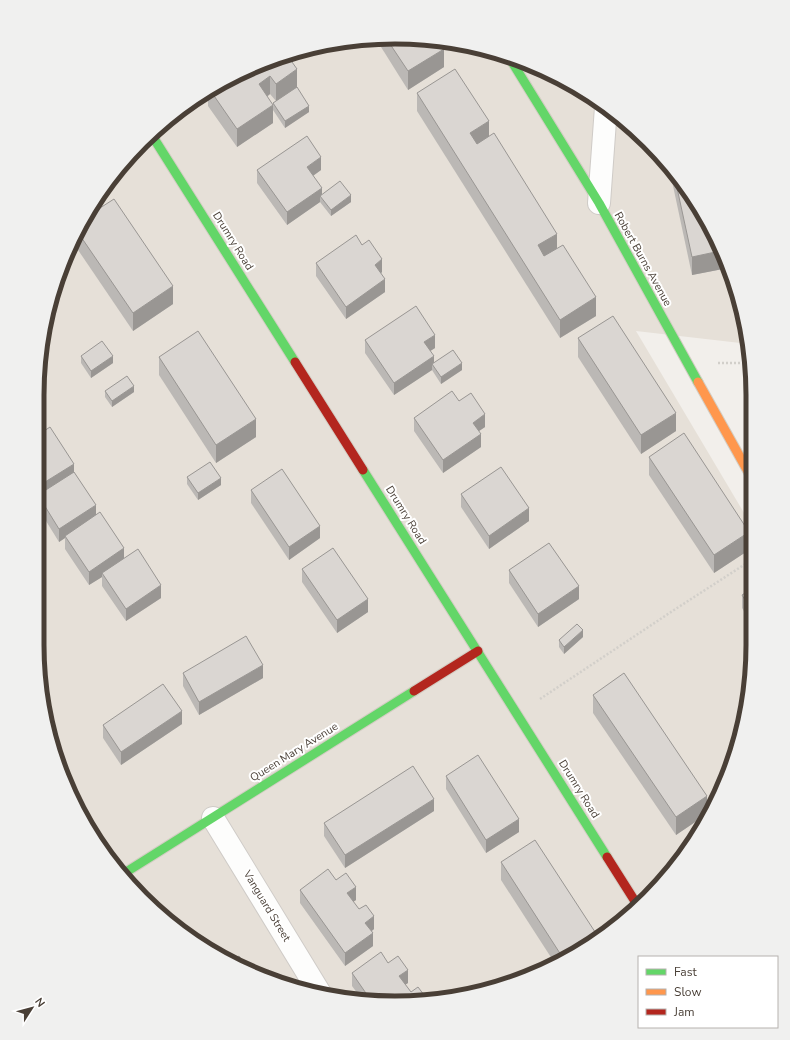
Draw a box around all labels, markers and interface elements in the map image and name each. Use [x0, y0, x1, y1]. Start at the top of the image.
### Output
street label: Drumry Road [209, 209, 257, 273]
street label: Robert Burns Avenue [611, 209, 675, 309]
street label: Drumry Road [382, 483, 430, 547]
street label: Queen Mary Avenue [247, 719, 341, 785]
street label: Drumry Road [555, 757, 603, 821]
street label: Vanguard Street [239, 867, 294, 945]
legend [638, 956, 778, 1028]
text: Fast [674, 964, 697, 980]
text: Slow [674, 984, 702, 1000]
north arrow [12, 988, 52, 1028]
text: N [31, 995, 48, 1010]
text: Jam [673, 1004, 695, 1020]

